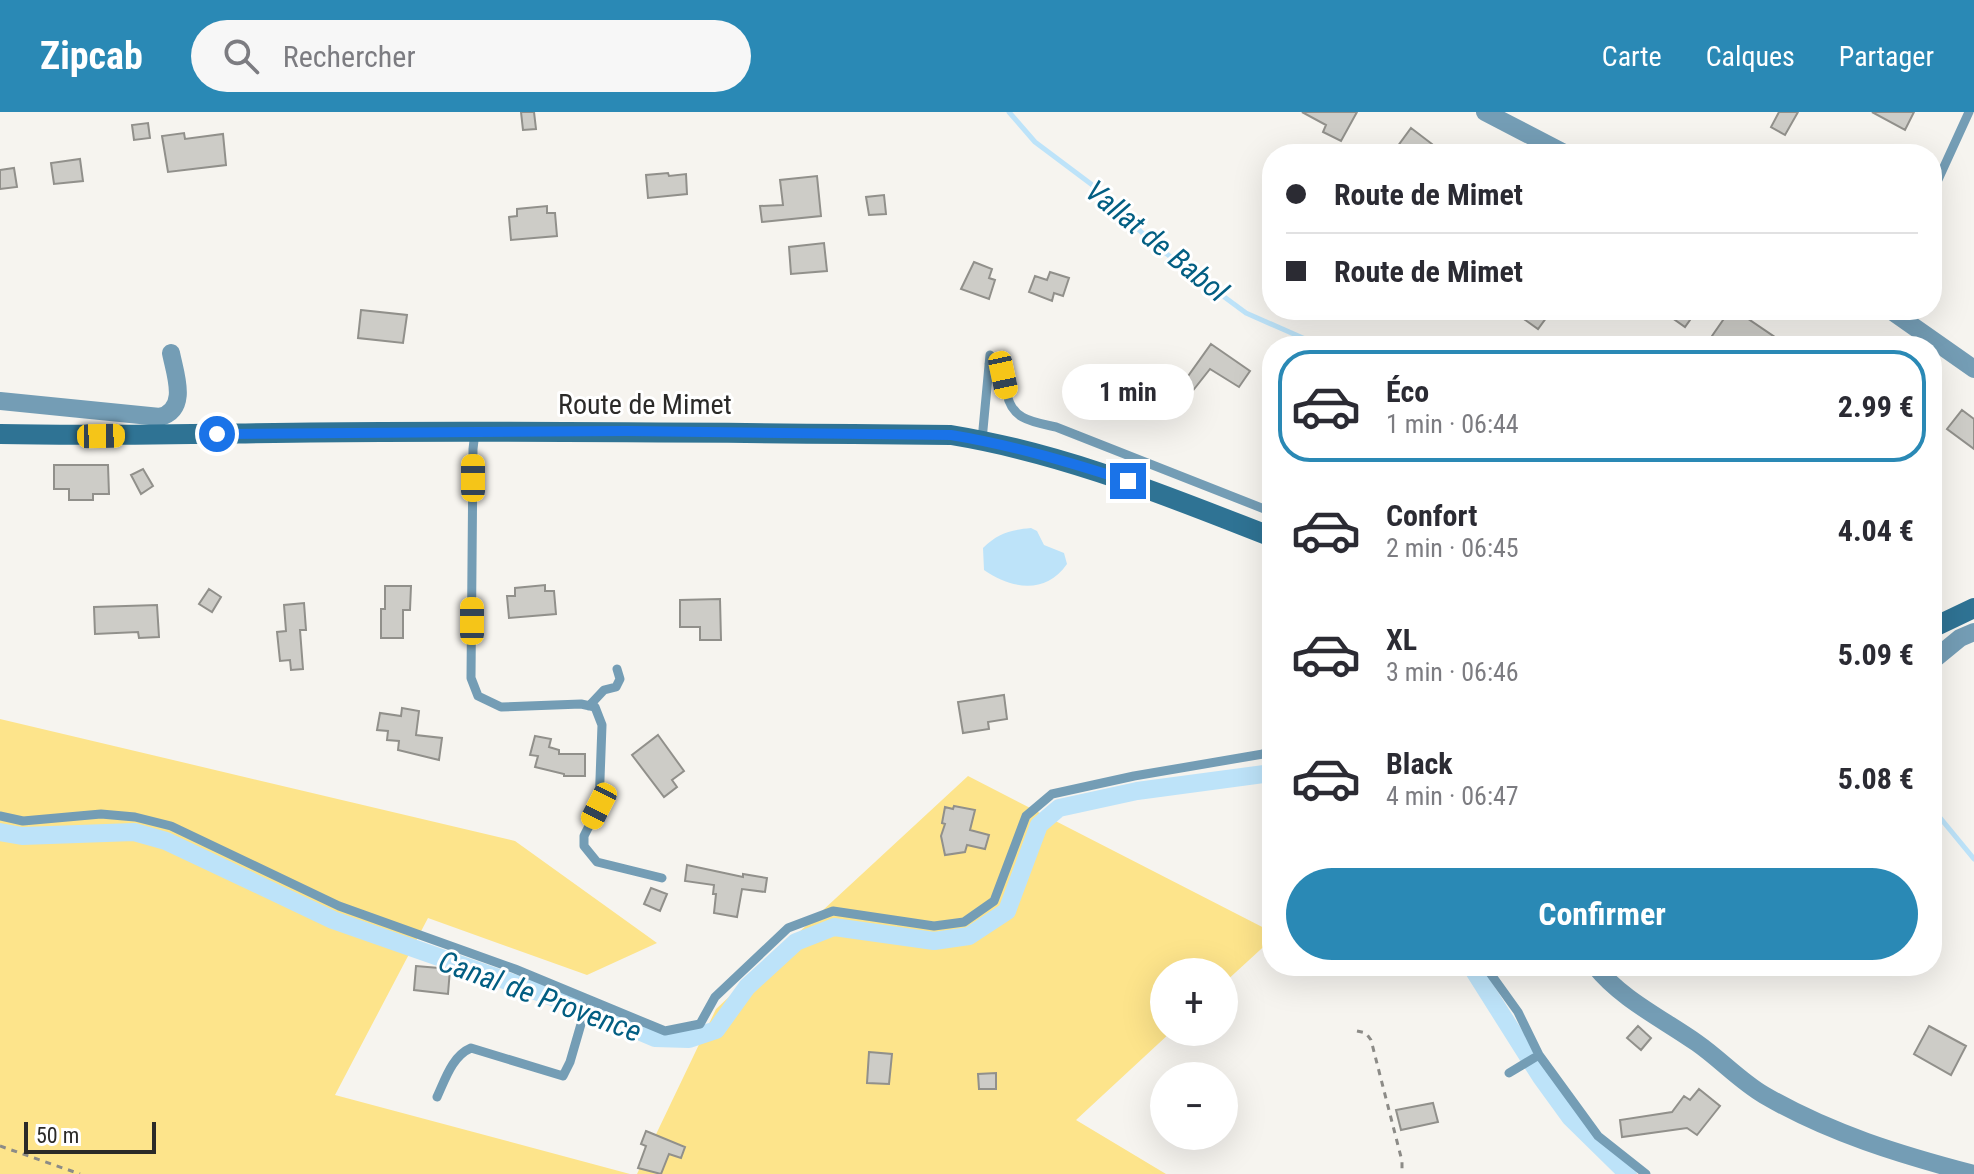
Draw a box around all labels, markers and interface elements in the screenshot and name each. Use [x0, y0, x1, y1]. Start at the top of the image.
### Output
search box [191, 20, 751, 92]
text: Zipcab [40, 34, 143, 78]
icon: search [219, 34, 263, 78]
text: Rechercher [283, 39, 416, 74]
text: Carte [1602, 40, 1662, 73]
text: Calques [1706, 40, 1795, 73]
text: Partager [1839, 40, 1934, 73]
water label: Vallat de Babol [1079, 173, 1235, 309]
text: Route de Mimet [1334, 177, 1523, 212]
text: Route de Mimet [1334, 254, 1523, 289]
car [986, 349, 1020, 401]
callout: 1 min [1062, 365, 1194, 421]
icon: car [1290, 370, 1362, 442]
text: Éco [1386, 374, 1429, 409]
text: 1 min [1099, 377, 1157, 407]
street label: Route de Mimet [558, 388, 732, 421]
text: 2.99 € [1838, 389, 1914, 424]
text: 1 min · 06:44 [1386, 409, 1519, 439]
route start [199, 416, 235, 452]
car [77, 424, 125, 448]
car [461, 454, 485, 502]
route end [1110, 463, 1146, 499]
icon: car [1290, 494, 1362, 566]
text: Confort [1386, 498, 1477, 533]
text: 4.04 € [1838, 513, 1914, 548]
text: 2 min · 06:45 [1386, 533, 1519, 563]
car [460, 597, 484, 645]
icon: car [1290, 618, 1362, 690]
text: XL [1386, 622, 1417, 657]
text: 5.09 € [1838, 637, 1914, 672]
text: 3 min · 06:46 [1386, 657, 1519, 687]
icon: car [1290, 742, 1362, 814]
text: Black [1386, 746, 1453, 781]
text: 5.08 € [1838, 761, 1914, 796]
car [577, 779, 621, 833]
text: 4 min · 06:47 [1386, 781, 1519, 811]
button: Confirmer [1286, 868, 1918, 960]
water label: Canal de Provence [434, 943, 646, 1049]
map controls [1150, 958, 1238, 1150]
button: + [1150, 958, 1238, 1046]
button: − [1150, 1062, 1238, 1150]
scale bar [24, 1118, 156, 1154]
text: 50 m [36, 1123, 79, 1148]

